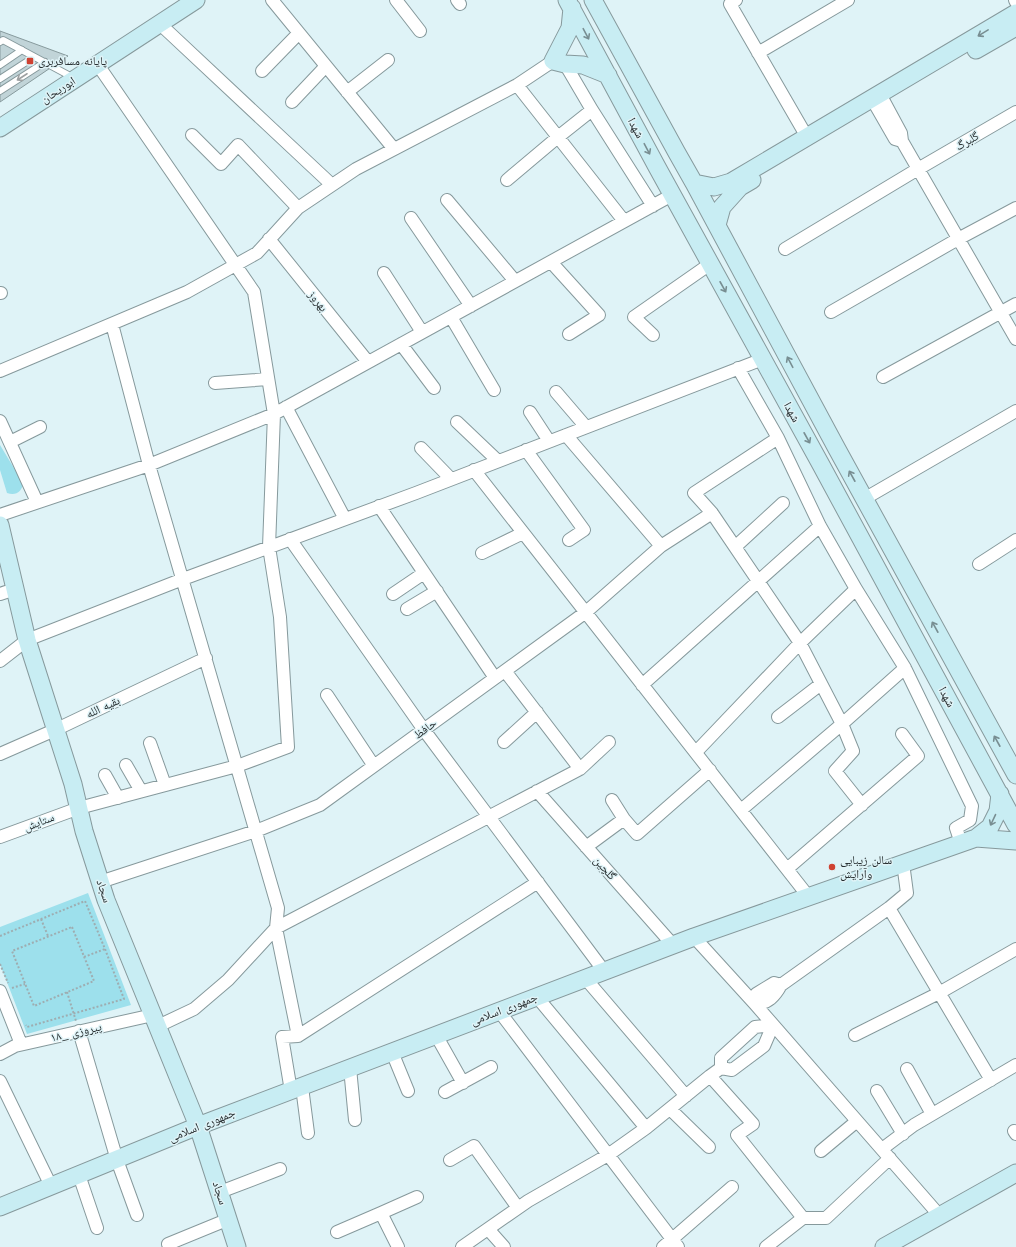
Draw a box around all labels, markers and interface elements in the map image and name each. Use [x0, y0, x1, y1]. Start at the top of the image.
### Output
one-way arrow [583, 28, 590, 40]
one-way arrow [978, 29, 989, 37]
place label: پایانه مسافربری [38, 54, 107, 68]
marker: پایانه مسافربری [25, 56, 35, 66]
one-way arrow [16, 73, 28, 81]
street label: ابوریحان [38, 74, 78, 107]
street label: شهدا [625, 115, 647, 141]
street label: گلبرگ [953, 129, 982, 154]
one-way arrow [644, 143, 651, 155]
one-way arrow [720, 281, 728, 293]
street label: بهروز [304, 287, 331, 315]
one-way arrow [786, 356, 794, 368]
street label: شهدا [781, 399, 803, 425]
one-way arrow [803, 432, 811, 444]
one-way arrow [848, 471, 855, 483]
one-way arrow [930, 621, 938, 633]
street label: شهدا [936, 684, 958, 710]
street label: بقیه الله [84, 693, 122, 721]
street label: حافظ [411, 716, 440, 742]
one-way arrow [993, 735, 1001, 747]
street label: ستایش [22, 810, 56, 834]
one-way arrow [989, 813, 997, 825]
street label: گلچین [591, 853, 619, 883]
place label: سالن زیبایی وآرایش [840, 853, 892, 881]
marker: سالن زیبایی وآرایش [827, 862, 837, 872]
street label: سجاد [93, 877, 115, 905]
street label: جمهوری اسلامی [468, 990, 540, 1028]
street label: پیروزی _۱۸ [49, 1019, 104, 1045]
street label: جمهوری اسلامی [167, 1105, 238, 1145]
street label: سجاد [210, 1179, 230, 1207]

